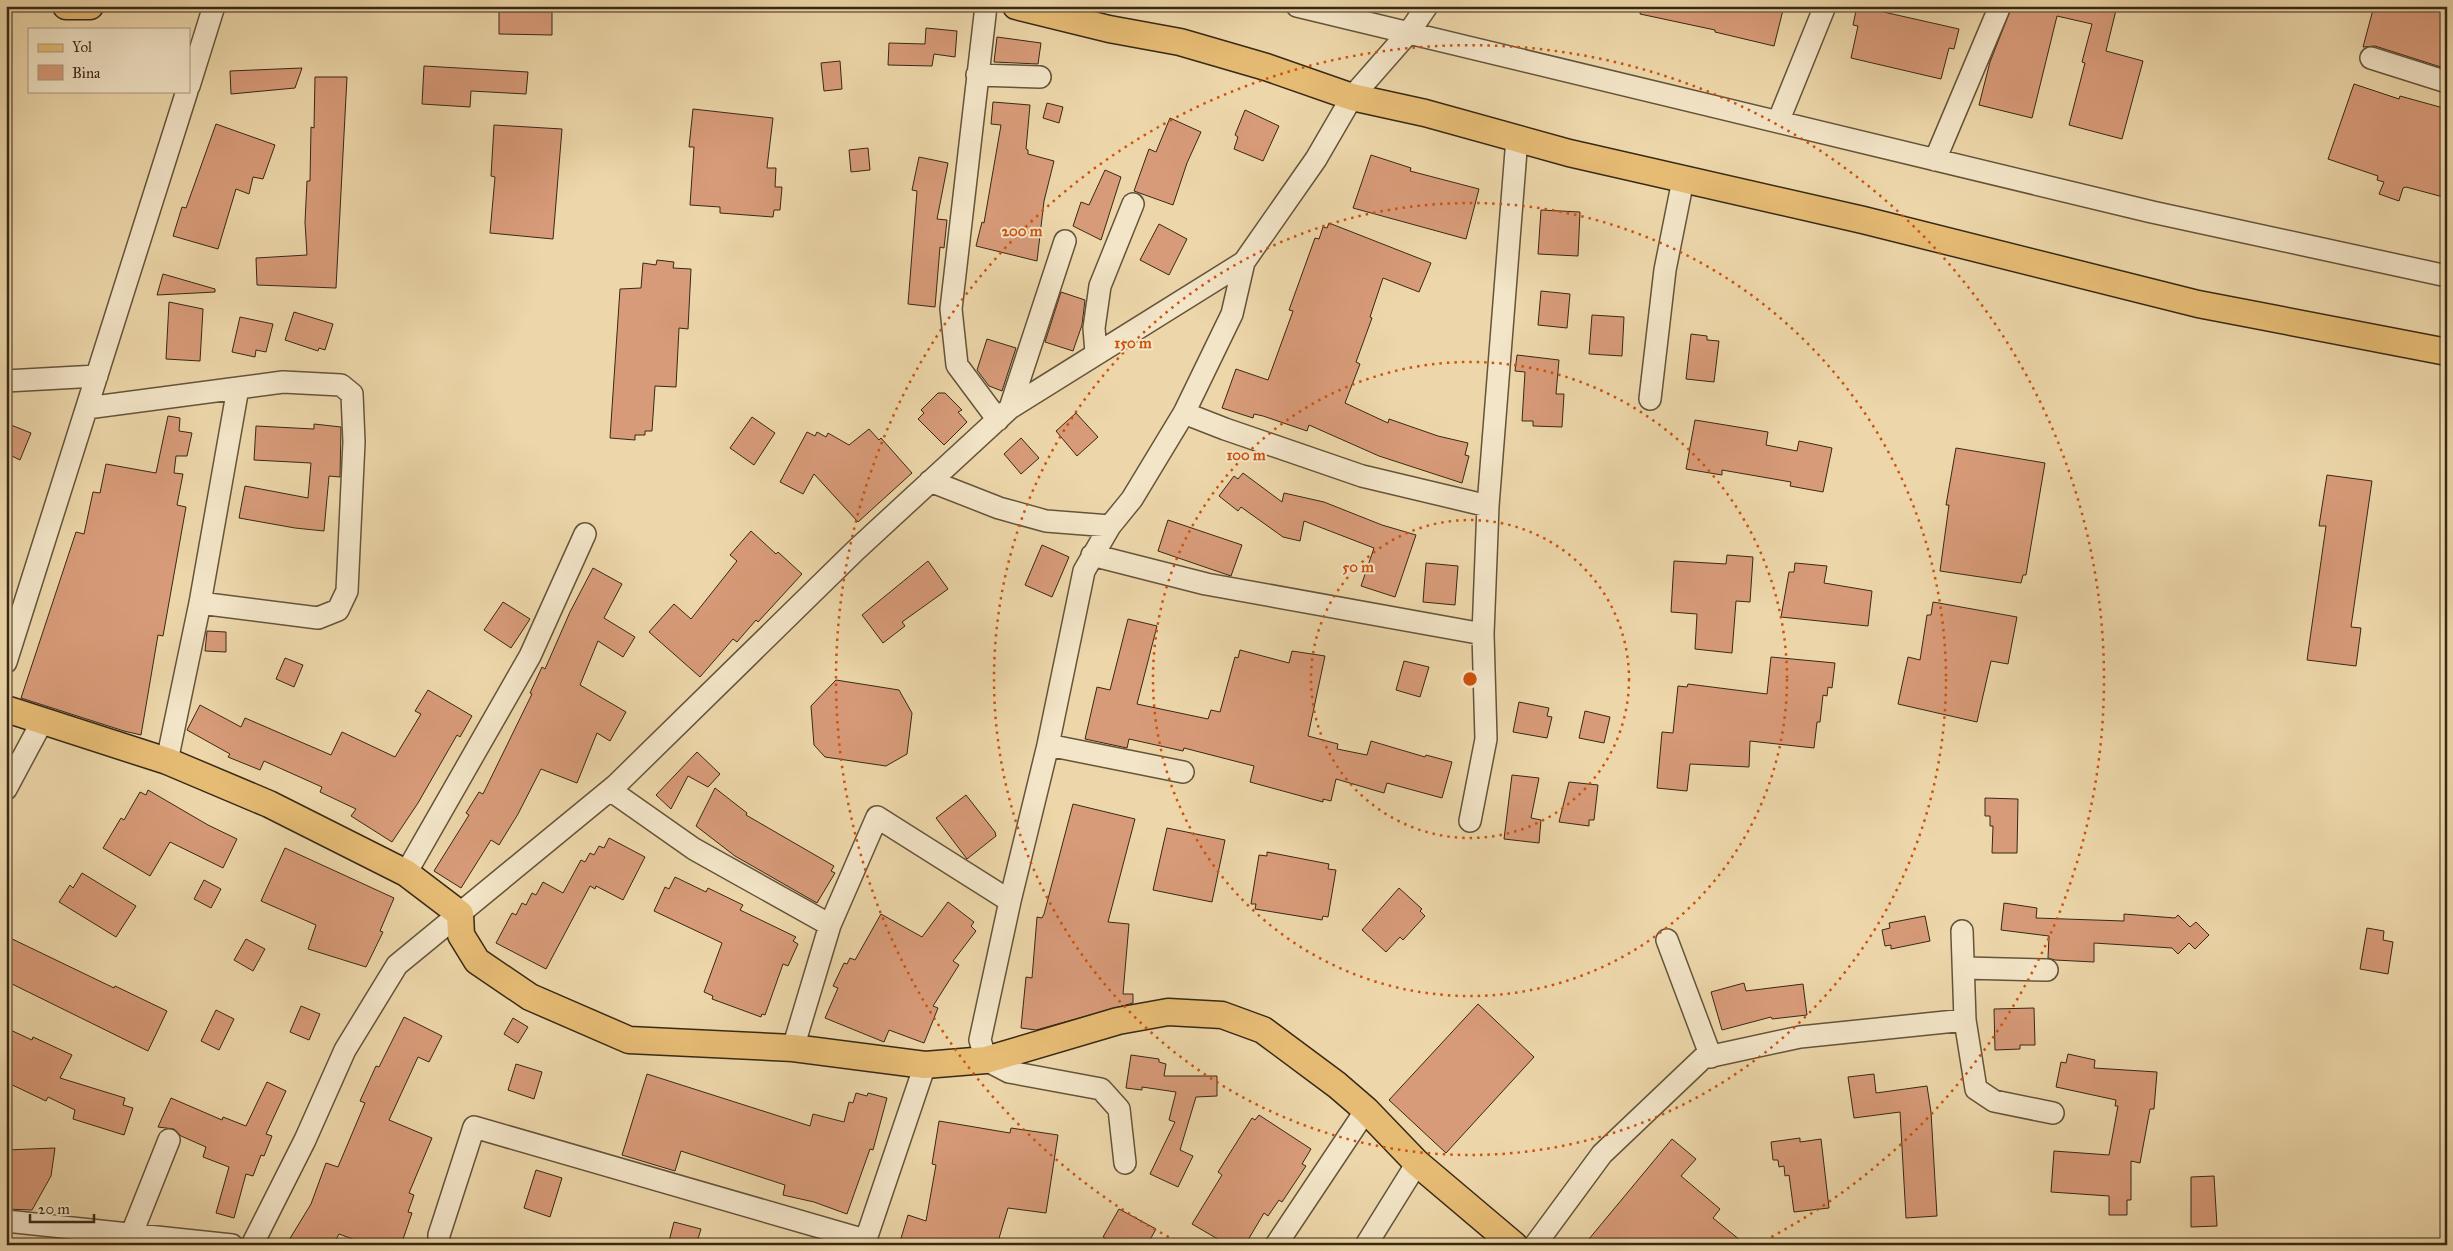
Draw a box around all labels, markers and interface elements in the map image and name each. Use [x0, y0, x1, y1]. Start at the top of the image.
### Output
legend [28, 28, 190, 92]
text: Yol [72, 38, 93, 56]
text: Bina [72, 64, 101, 82]
text: 200 m [1002, 222, 1043, 240]
text: 150 m [1114, 334, 1152, 352]
text: 100 m [1226, 446, 1266, 464]
text: 50 m [1342, 558, 1374, 576]
centre of rings [1461, 670, 1479, 688]
scale bar [30, 1191, 94, 1223]
text: 20 m [38, 1200, 70, 1218]

